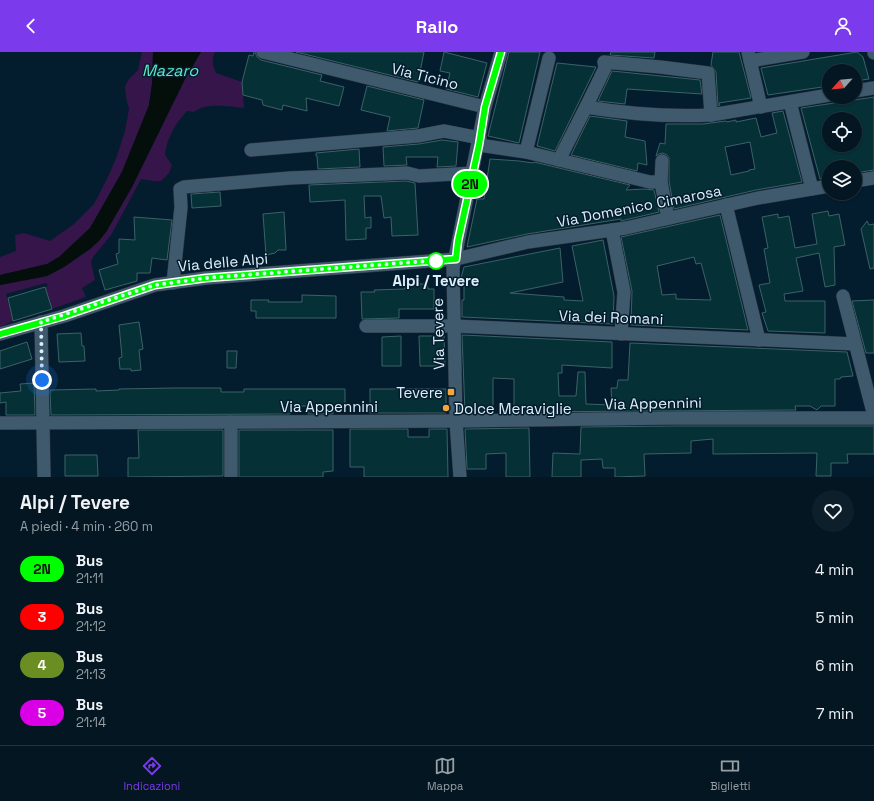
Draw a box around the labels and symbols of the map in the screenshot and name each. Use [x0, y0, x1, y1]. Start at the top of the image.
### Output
street label: Via Ticino [389, 58, 461, 94]
water label: Mazaro [142, 60, 199, 81]
north arrow [822, 64, 862, 104]
line badge: 2N [452, 171, 488, 197]
street label: Via Domenico Cimarosa [555, 181, 723, 231]
street label: Via delle Alpi [177, 249, 269, 275]
marker: Alpi / Tevere [427, 252, 445, 270]
place label: Alpi / Tevere [393, 271, 480, 290]
street label: Via Tevere [428, 298, 448, 370]
street label: Via dei Romani [558, 306, 664, 328]
your location [32, 370, 52, 390]
place label: Tevere [396, 383, 443, 402]
marker: Tevere [446, 387, 456, 397]
street label: Via Appennini [604, 393, 702, 413]
street label: Via Appennini [280, 397, 378, 416]
place label: Dolce Meraviglie [454, 399, 572, 418]
marker: Dolce Meraviglie [441, 403, 451, 413]

